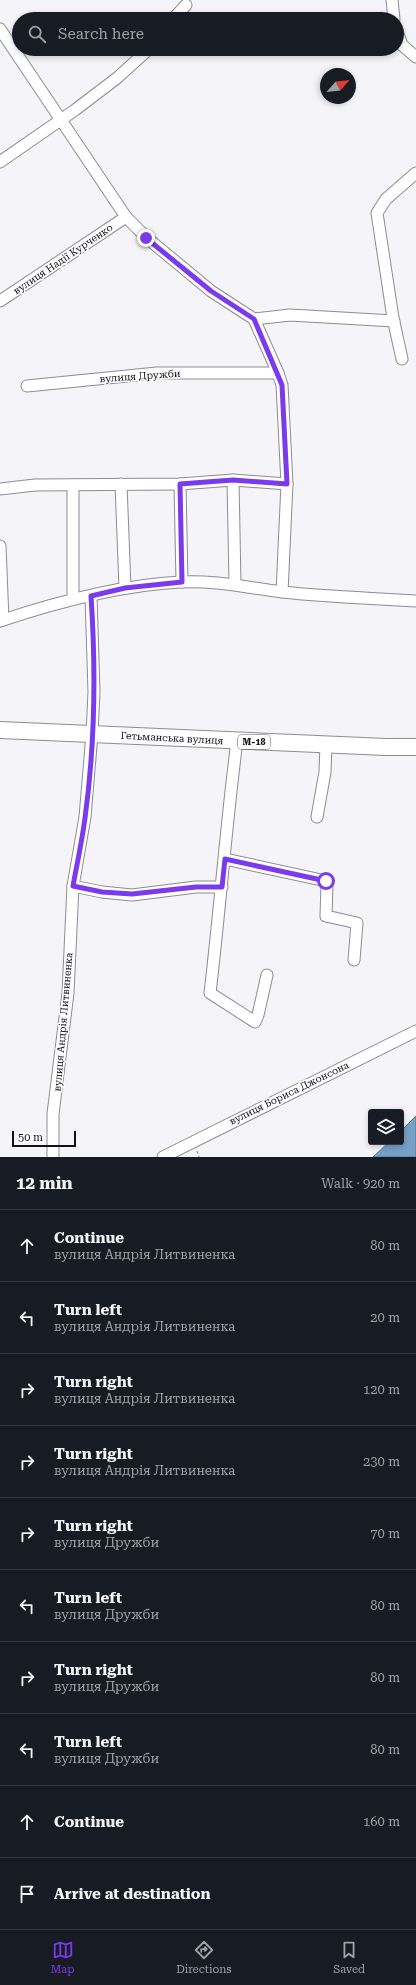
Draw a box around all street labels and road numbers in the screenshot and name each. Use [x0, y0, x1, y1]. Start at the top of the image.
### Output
street label: вулиця Надії Курченко [11, 222, 115, 296]
street label: вулиця Дружби [99, 368, 181, 384]
street label: Гетьманська вулиця [120, 730, 224, 746]
road number: М-18 [238, 735, 270, 749]
street label: вулиця Андрія Литвиненка [51, 951, 75, 1092]
street label: вулиця Бориса Джонсона [227, 1059, 351, 1127]

